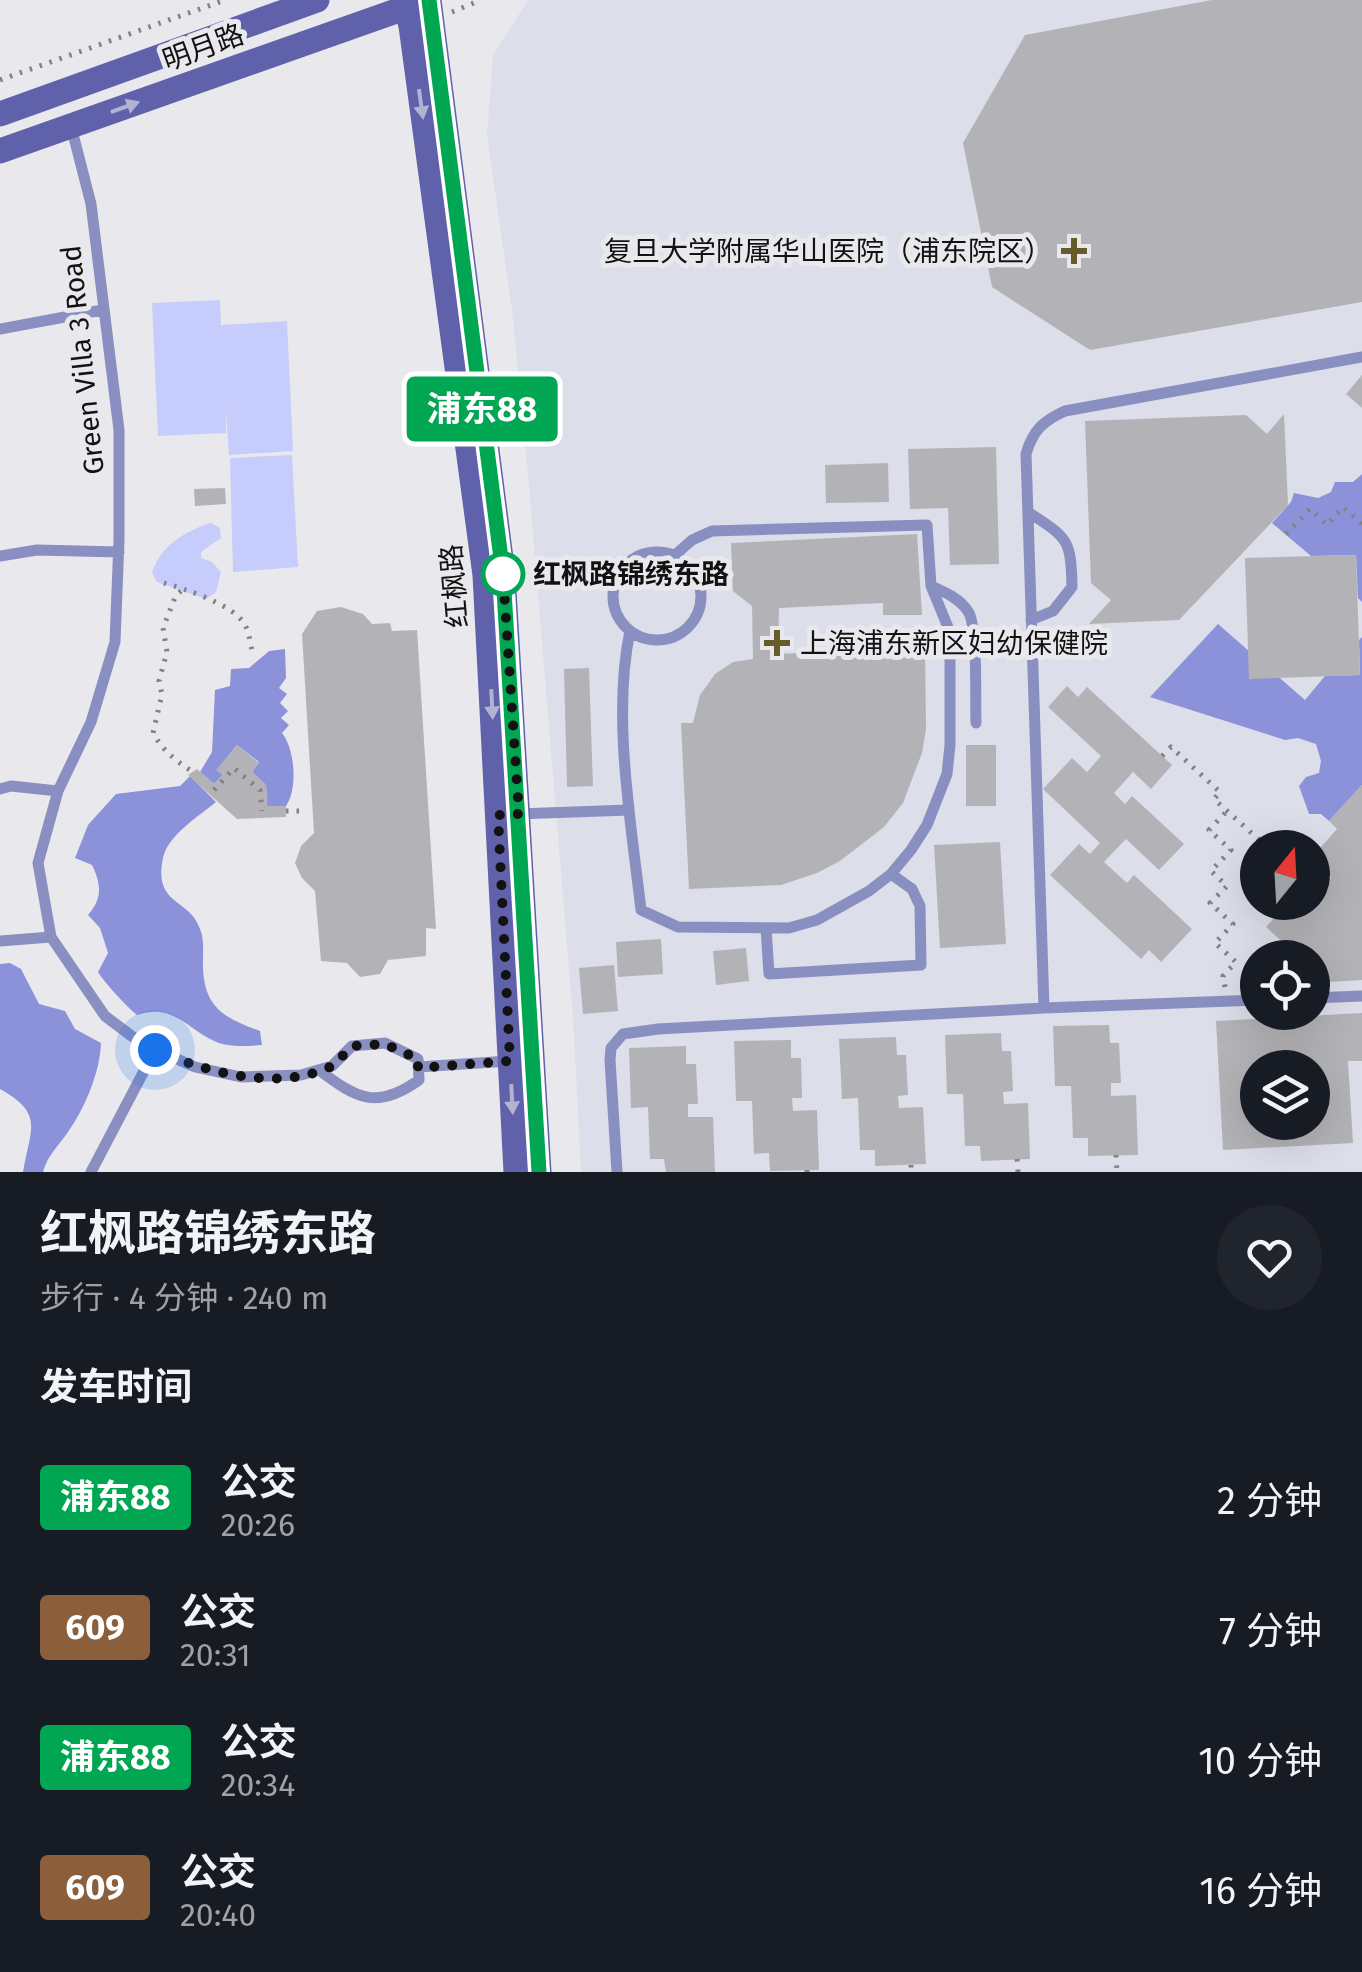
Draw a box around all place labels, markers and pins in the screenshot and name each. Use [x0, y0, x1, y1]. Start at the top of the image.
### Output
place label: 复旦大学附属华山医院（浦东院区） [604, 235, 1052, 268]
marker: 复旦大学附属华山医院（浦东院区） [1061, 238, 1087, 264]
marker: 红枫路锦绣东路 [482, 553, 524, 595]
place label: 红枫路锦绣东路 [533, 558, 729, 591]
place label: 上海浦东新区妇幼保健院 [800, 627, 1108, 660]
marker: 上海浦东新区妇幼保健院 [764, 630, 790, 656]

